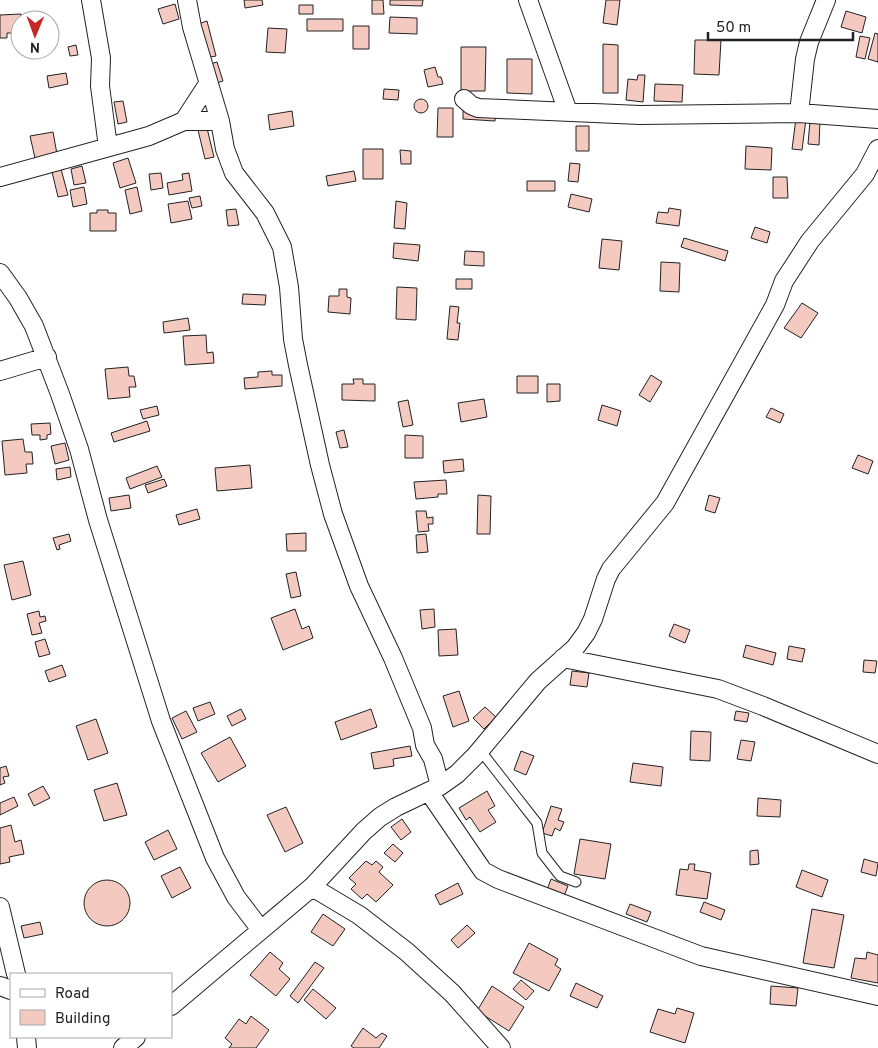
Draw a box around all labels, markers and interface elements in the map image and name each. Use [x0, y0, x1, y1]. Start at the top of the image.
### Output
north arrow [10, 10, 60, 60]
scale bar [708, 10, 853, 42]
text: 50 m [716, 19, 751, 38]
text: N [30, 38, 40, 55]
legend [10, 973, 172, 1038]
text: Road [55, 985, 90, 1004]
text: Building [55, 1010, 110, 1029]

